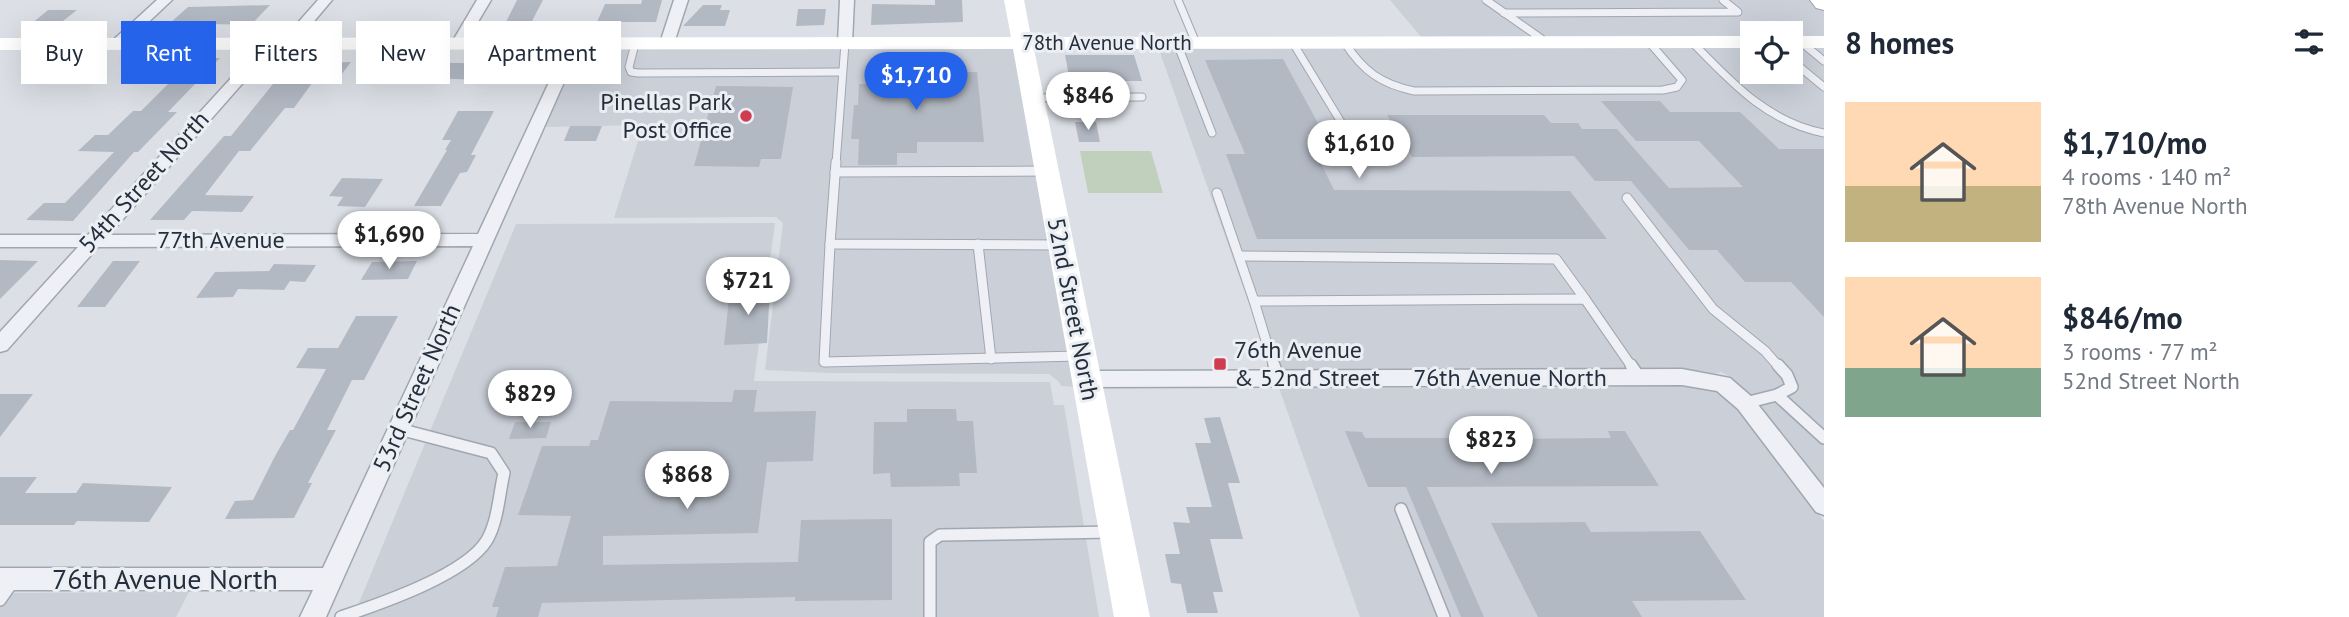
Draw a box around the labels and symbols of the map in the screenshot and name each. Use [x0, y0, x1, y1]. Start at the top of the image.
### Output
street label: 78th Avenue North [1022, 29, 1192, 56]
pin: $1,710 [859, 52, 973, 112]
pin: $846 [1047, 72, 1129, 132]
place label: Pinellas Park Post Office [600, 86, 732, 145]
street label: 54th Street North [72, 104, 216, 259]
marker: Pinellas Park Post Office [738, 108, 754, 124]
pin: $1,610 [1302, 120, 1416, 180]
pin: $1,690 [332, 212, 446, 271]
street label: 52nd Street North [1041, 215, 1106, 403]
street label: 77th Avenue [157, 224, 285, 255]
pin: $721 [707, 258, 789, 317]
street label: 53rd Street North [366, 299, 467, 477]
place label: 76th Avenue & 52nd Street [1234, 334, 1380, 393]
marker: 76th Avenue & 52nd Street [1212, 356, 1228, 372]
street label: 76th Avenue North [1413, 362, 1607, 393]
pin: $829 [489, 370, 571, 430]
pin: $823 [1450, 416, 1532, 476]
pin: $868 [646, 452, 728, 511]
street label: 76th Avenue North [52, 560, 278, 597]

